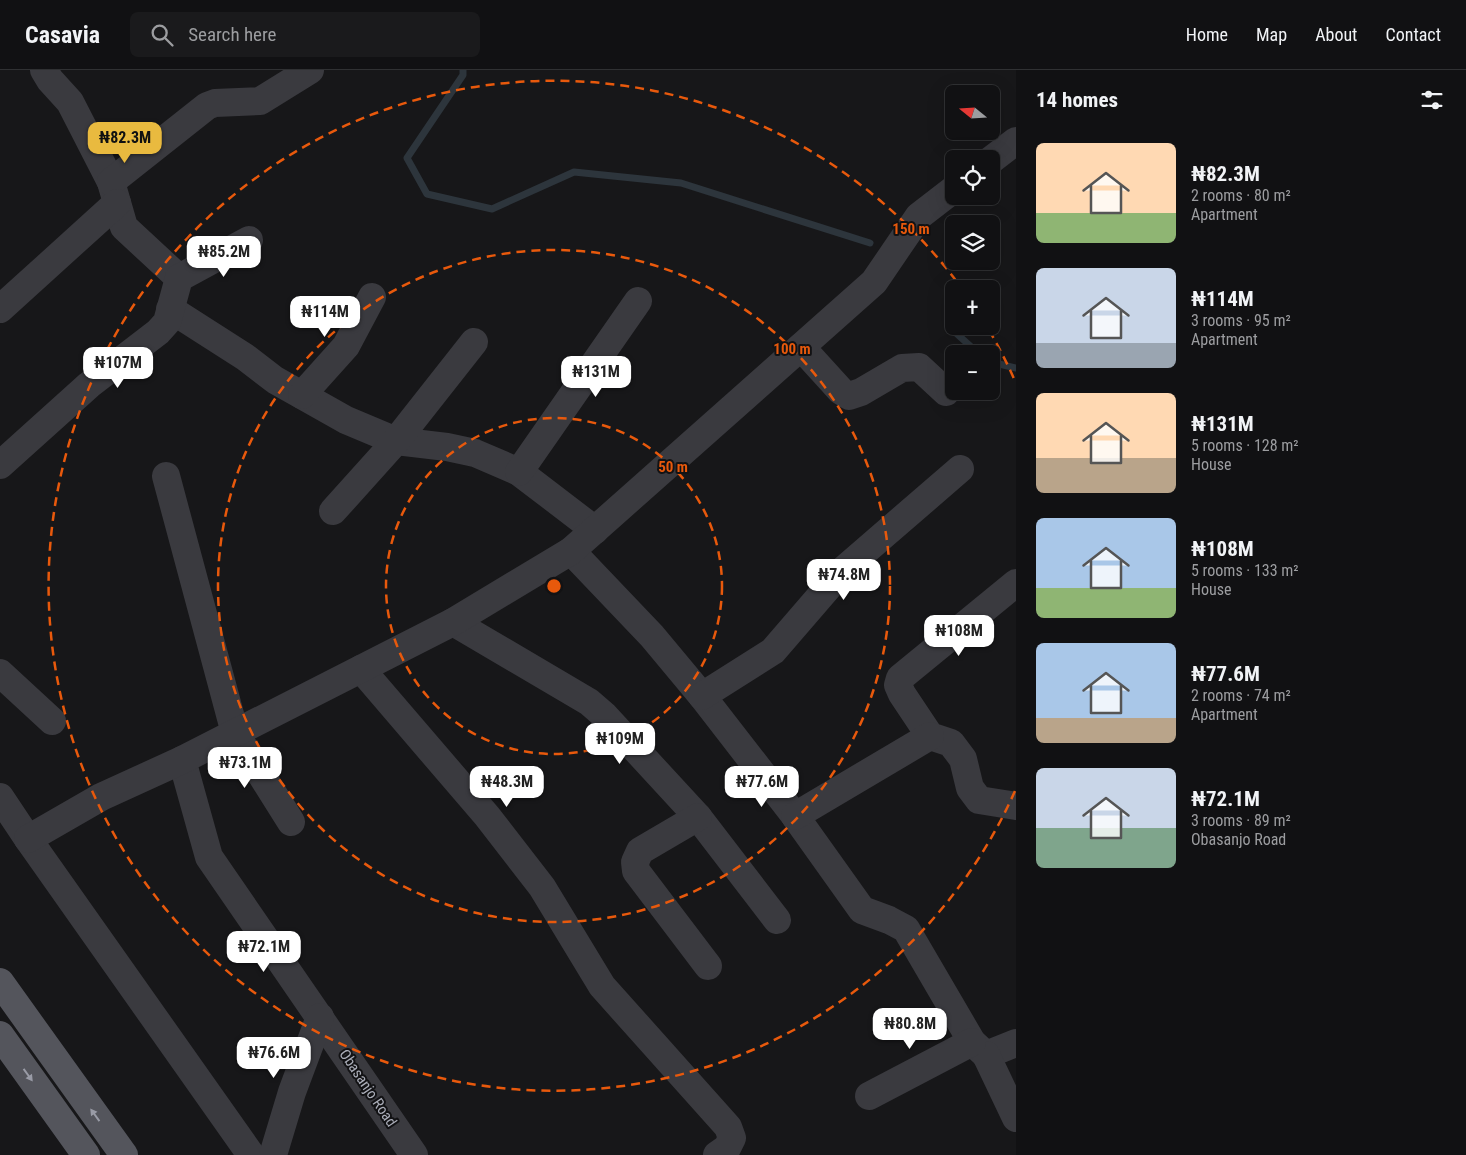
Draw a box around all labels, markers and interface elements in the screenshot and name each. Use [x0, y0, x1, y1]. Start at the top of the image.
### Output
search box [130, 12, 480, 57]
text: Casavia [25, 21, 100, 49]
icon: search [148, 21, 176, 49]
text: Search here [188, 23, 277, 46]
text: Home [1186, 24, 1228, 45]
text: Map [1256, 24, 1287, 45]
text: About [1315, 24, 1357, 45]
text: Contact [1385, 24, 1441, 45]
north arrow [945, 85, 1000, 140]
map controls [945, 85, 1000, 400]
icon: filters [1418, 86, 1446, 114]
text: 14 homes [1036, 88, 1118, 112]
pin: ₦82.3M [84, 122, 166, 164]
text: ₦82.3M [99, 128, 151, 147]
button: locate [945, 150, 1000, 205]
text: ₦82.3M [1191, 162, 1260, 186]
icon: home [1076, 163, 1136, 223]
text: 2 rooms · 80 m² [1191, 186, 1291, 205]
text: Apartment [1191, 205, 1258, 224]
button: layers [945, 215, 1000, 270]
text: 150 m [892, 220, 930, 238]
pin: ₦85.2M [183, 236, 265, 278]
text: ₦85.2M [198, 242, 250, 261]
button: + [945, 280, 1000, 335]
text: ₦114M [1191, 287, 1254, 311]
icon: home [1076, 288, 1136, 348]
pin: ₦114M [290, 296, 360, 338]
text: ₦114M [301, 302, 349, 321]
text: 3 rooms · 95 m² [1191, 311, 1291, 330]
text: Apartment [1191, 330, 1258, 349]
text: 100 m [773, 340, 811, 358]
button: − [945, 345, 1000, 400]
pin: ₦107M [83, 346, 153, 389]
text: ₦107M [94, 353, 142, 372]
pin: ₦131M [561, 356, 631, 398]
text: ₦131M [572, 362, 620, 381]
text: ₦131M [1191, 412, 1254, 436]
icon: home [1076, 413, 1136, 473]
text: 5 rooms · 128 m² [1191, 436, 1299, 455]
text: House [1191, 455, 1231, 474]
text: 50 m [658, 458, 688, 476]
text: ₦108M [1191, 537, 1254, 561]
icon: home [1076, 538, 1136, 598]
pin: ₦74.8M [803, 558, 885, 601]
text: 5 rooms · 133 m² [1191, 561, 1299, 580]
text: ₦74.8M [818, 565, 870, 584]
centre of rings [545, 577, 563, 595]
text: House [1191, 580, 1231, 599]
pin: ₦108M [924, 614, 994, 657]
text: ₦108M [935, 621, 983, 640]
text: ₦77.6M [1191, 662, 1260, 686]
icon: home [1076, 663, 1136, 723]
text: 2 rooms · 74 m² [1191, 686, 1291, 705]
text: Apartment [1191, 705, 1258, 724]
pin: ₦109M [585, 722, 655, 765]
text: ₦109M [596, 729, 644, 748]
pin: ₦73.1M [204, 746, 286, 789]
text: ₦73.1M [219, 753, 271, 772]
pin: ₦48.3M [466, 766, 548, 808]
pin: ₦77.6M [721, 766, 803, 808]
text: ₦48.3M [481, 772, 533, 791]
text: ₦77.6M [736, 772, 788, 791]
text: ₦72.1M [1191, 787, 1260, 811]
icon: home [1076, 788, 1136, 848]
text: 3 rooms · 89 m² [1191, 811, 1291, 830]
text: Obasanjo Road [1191, 830, 1286, 849]
pin: ₦72.1M [223, 930, 305, 973]
text: ₦72.1M [238, 937, 290, 956]
pin: ₦80.8M [869, 1008, 951, 1050]
text: ₦80.8M [884, 1014, 936, 1033]
pin: ₦76.6M [233, 1036, 315, 1079]
text: ₦76.6M [248, 1043, 300, 1062]
street label: Obasanjo Road [336, 1046, 400, 1130]
one-way arrow [23, 1068, 34, 1081]
one-way arrow [90, 1108, 100, 1122]

